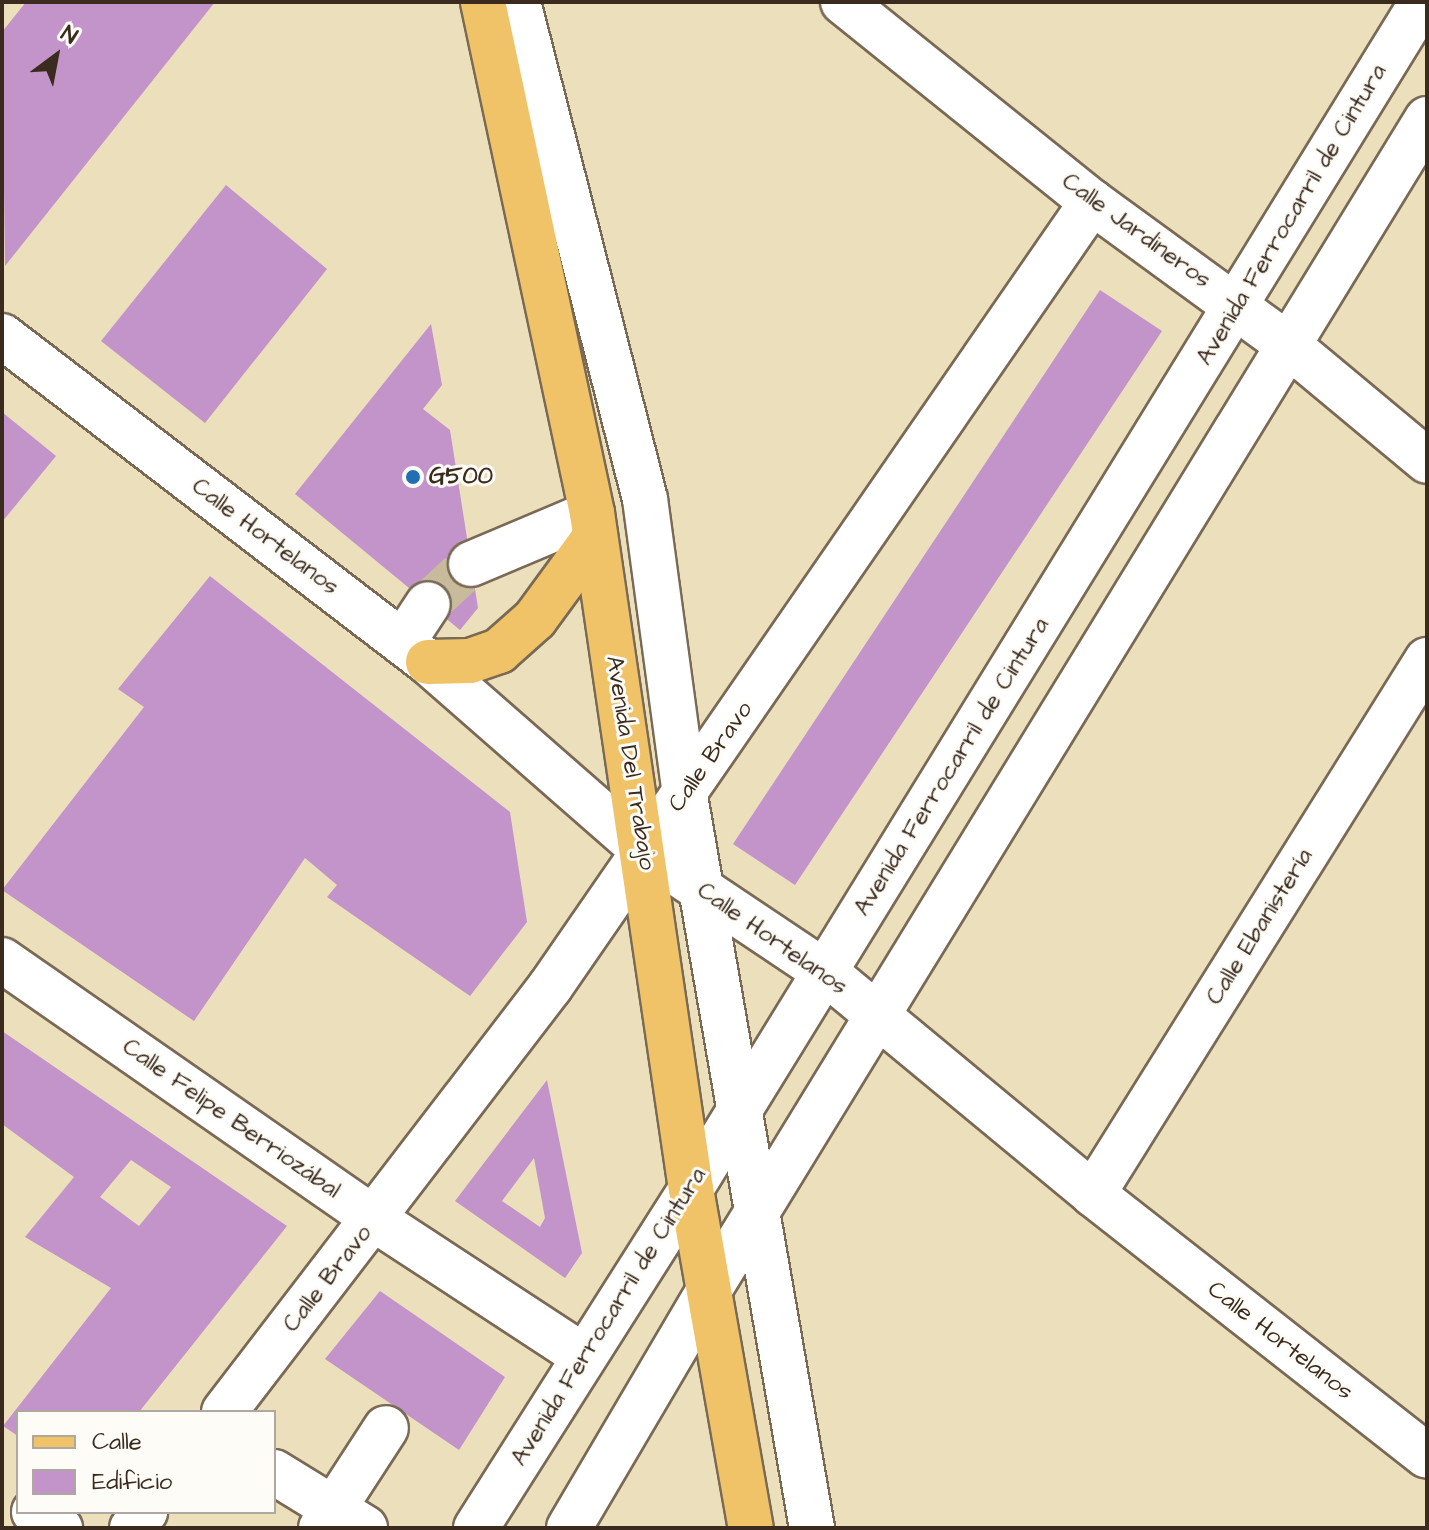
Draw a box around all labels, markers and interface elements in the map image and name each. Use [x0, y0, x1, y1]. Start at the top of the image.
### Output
north arrow [16, 16, 96, 96]
text: N [55, 18, 83, 52]
street label: Avenida Ferrocarril de Cintura [1191, 59, 1393, 371]
street label: Calle Jardineros [1056, 167, 1216, 295]
place label: G500 [429, 463, 493, 491]
marker: G500 [404, 468, 422, 486]
street label: Calle Hortelanos [186, 472, 344, 602]
street label: Avenida Ferrocarril de Cintura [848, 613, 1056, 921]
street label: Avenida Del Trabajo [599, 654, 661, 872]
street label: Calle Bravo [663, 696, 759, 818]
street label: Calle Ebanistería [1200, 844, 1320, 1010]
street label: Calle Hortelanos [691, 876, 853, 1002]
street label: Calle Felipe Berriozábal [116, 1033, 346, 1205]
street label: Avenida Ferrocarril de Cintura [505, 1163, 713, 1471]
street label: Calle Bravo [277, 1220, 379, 1338]
street label: Calle Hortelanos [1201, 1275, 1359, 1407]
legend [16, 1410, 276, 1514]
text: Calle [92, 1425, 142, 1459]
text: Edificio [92, 1465, 172, 1499]

